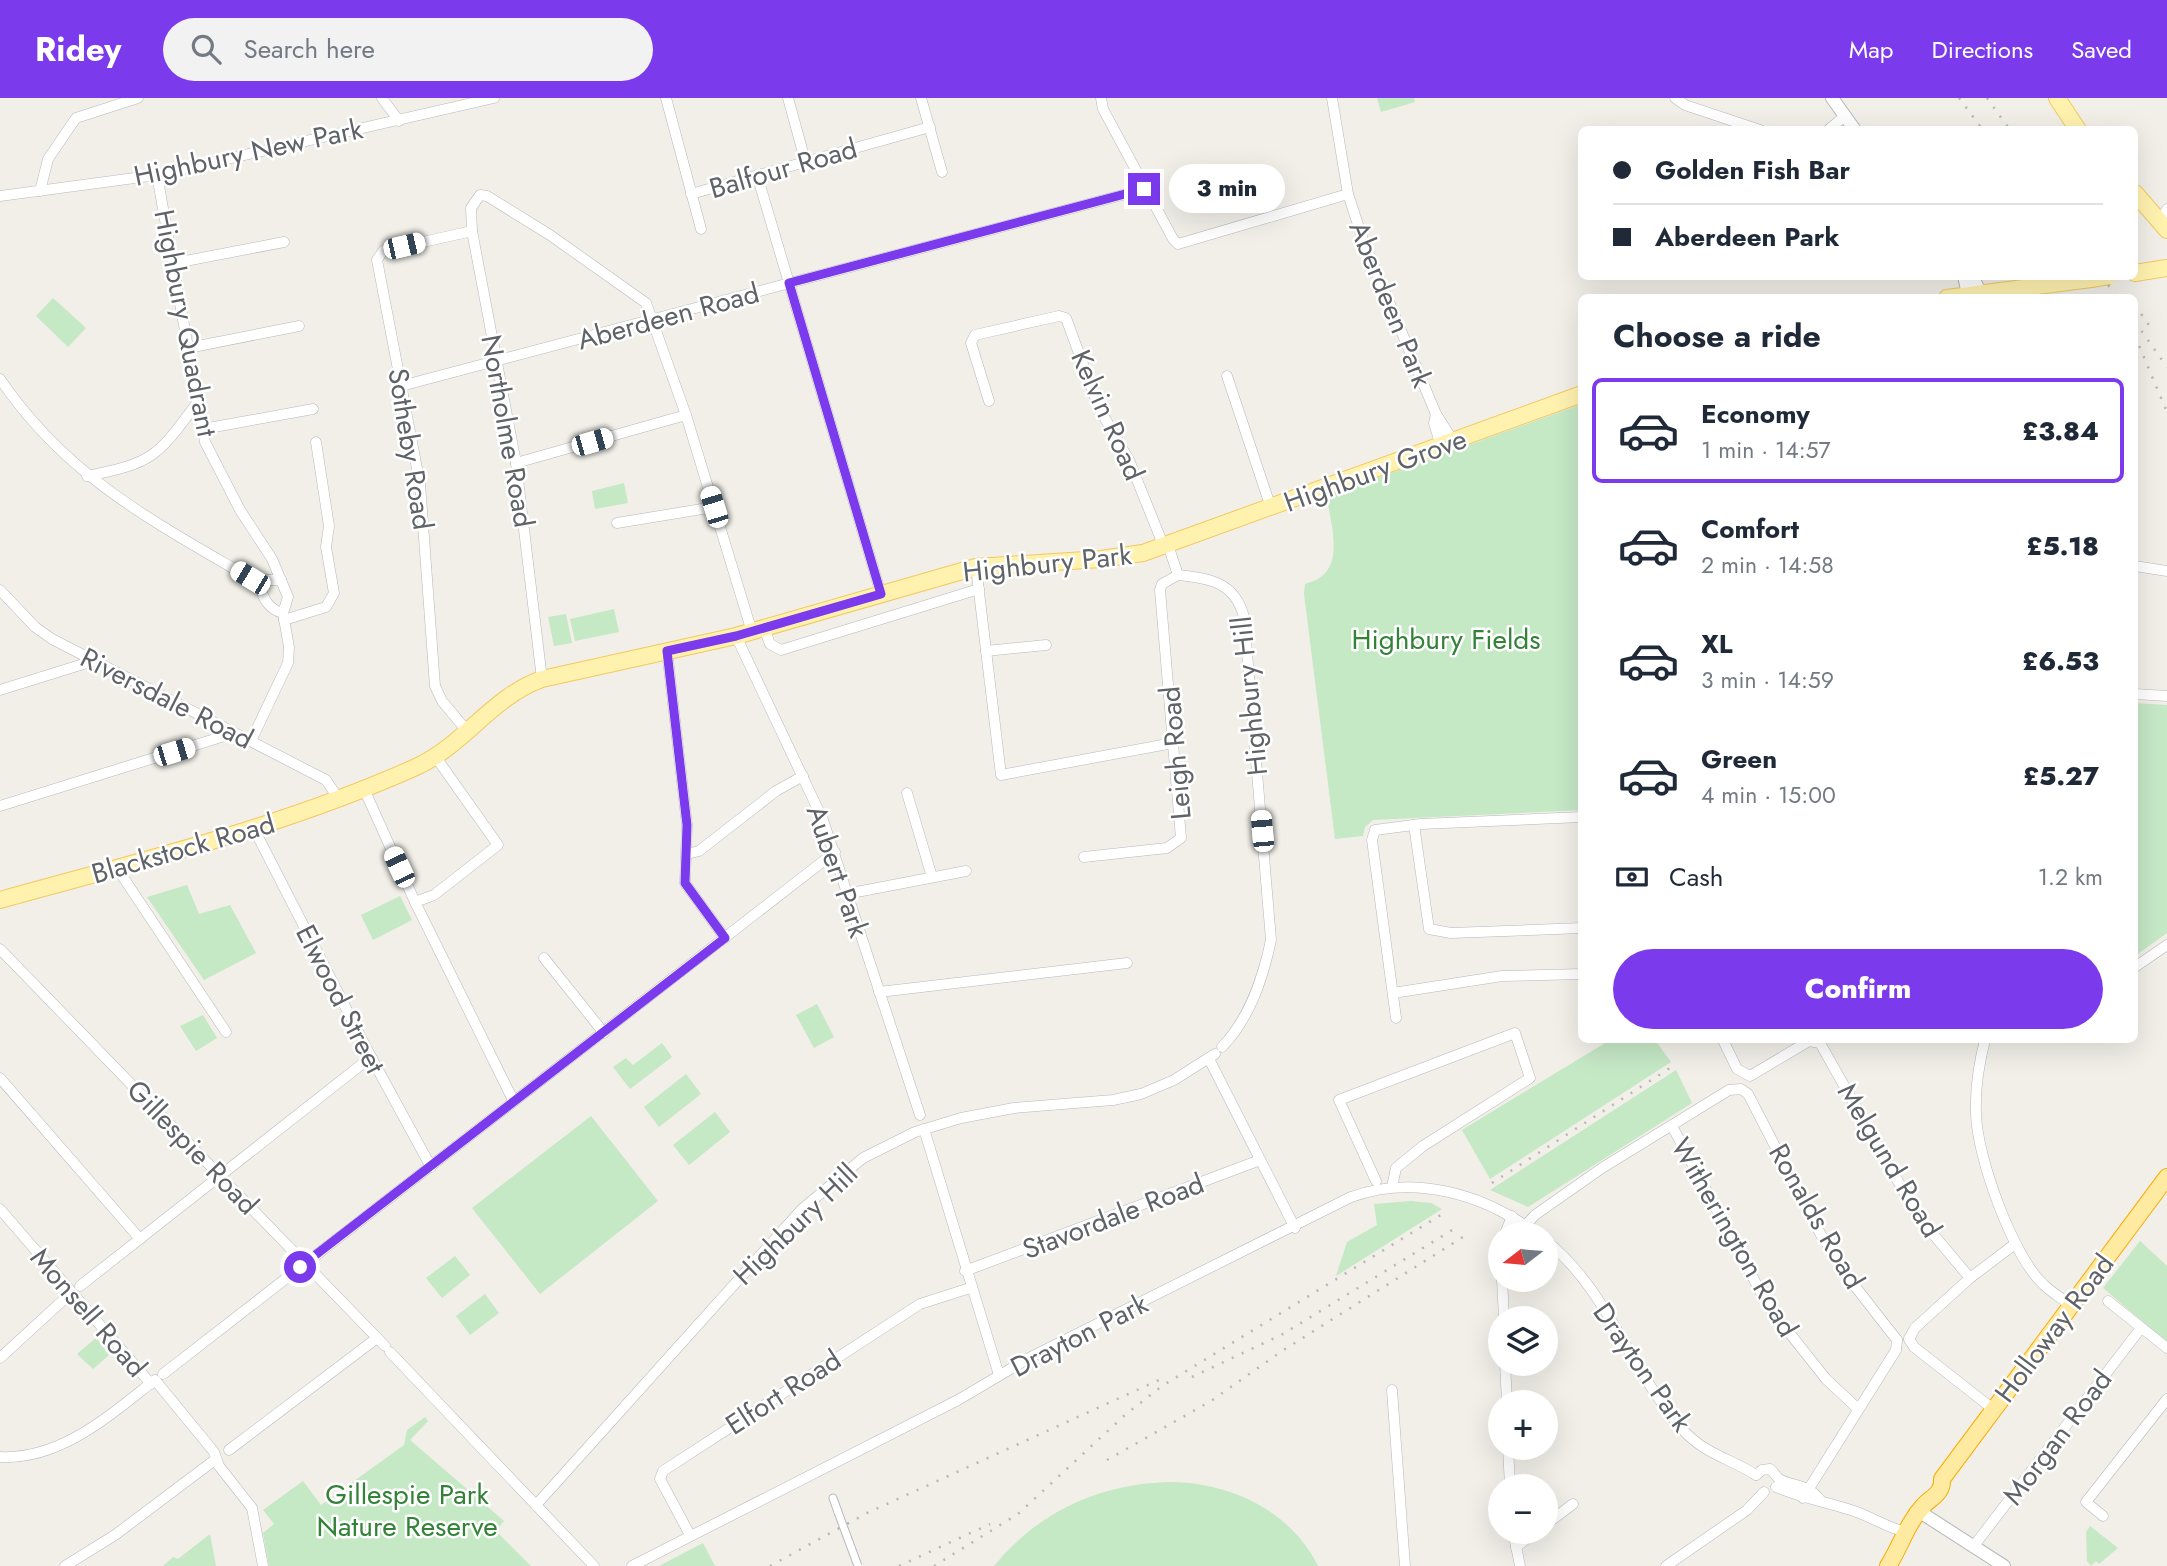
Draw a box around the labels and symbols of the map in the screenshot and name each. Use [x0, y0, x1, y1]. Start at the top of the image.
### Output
street label: Highbury New Park [130, 108, 367, 197]
street label: Balfour Road [704, 128, 862, 209]
callout: 3 min [1168, 164, 1284, 214]
route end [1128, 173, 1160, 205]
street label: Highbury Quadrant [143, 206, 228, 440]
street label: Aberdeen Park [1339, 215, 1443, 394]
car [382, 231, 427, 261]
street label: Aberdeen Road [573, 273, 764, 360]
street label: Northolme Road [470, 332, 545, 531]
street label: Kelvin Road [1061, 343, 1155, 487]
street label: Sotheby Road [377, 365, 444, 533]
street label: Highbury Grove [1278, 418, 1472, 523]
car [569, 426, 616, 458]
car [698, 484, 731, 530]
street label: Highbury Park [961, 534, 1134, 593]
car [227, 558, 274, 598]
street label: Highbury Hill [1221, 614, 1278, 778]
park label: Highbury Fields [1351, 619, 1541, 660]
street label: Riversdale Road [73, 637, 260, 760]
street label: Leigh Road [1149, 685, 1202, 821]
car [151, 736, 198, 768]
street label: Aubert Park [796, 799, 880, 944]
street label: Blackstock Road [87, 803, 280, 894]
car [1250, 809, 1275, 853]
car [381, 844, 418, 890]
street label: Elwood Street [285, 918, 396, 1081]
street label: Gillespie Road [117, 1071, 268, 1224]
street label: Melgund Road [1827, 1075, 1952, 1245]
street label: Witherington Road [1661, 1130, 1808, 1344]
street label: Ronalds Road [1758, 1136, 1875, 1296]
street label: Highbury Hill [724, 1154, 867, 1295]
street label: Stavordale Road [1017, 1163, 1210, 1270]
north arrow [1488, 1222, 1558, 1292]
street label: Monsell Road [21, 1238, 157, 1386]
street label: Holloway Road [1985, 1245, 2124, 1411]
route start [284, 1251, 316, 1283]
street label: Drayton Park [1003, 1283, 1156, 1388]
street label: Drayton Park [1583, 1294, 1703, 1441]
street label: Elfort Road [717, 1340, 849, 1445]
street label: Morgan Road [1993, 1361, 2122, 1514]
park label: Gillespie Park Nature Reserve [316, 1474, 498, 1547]

